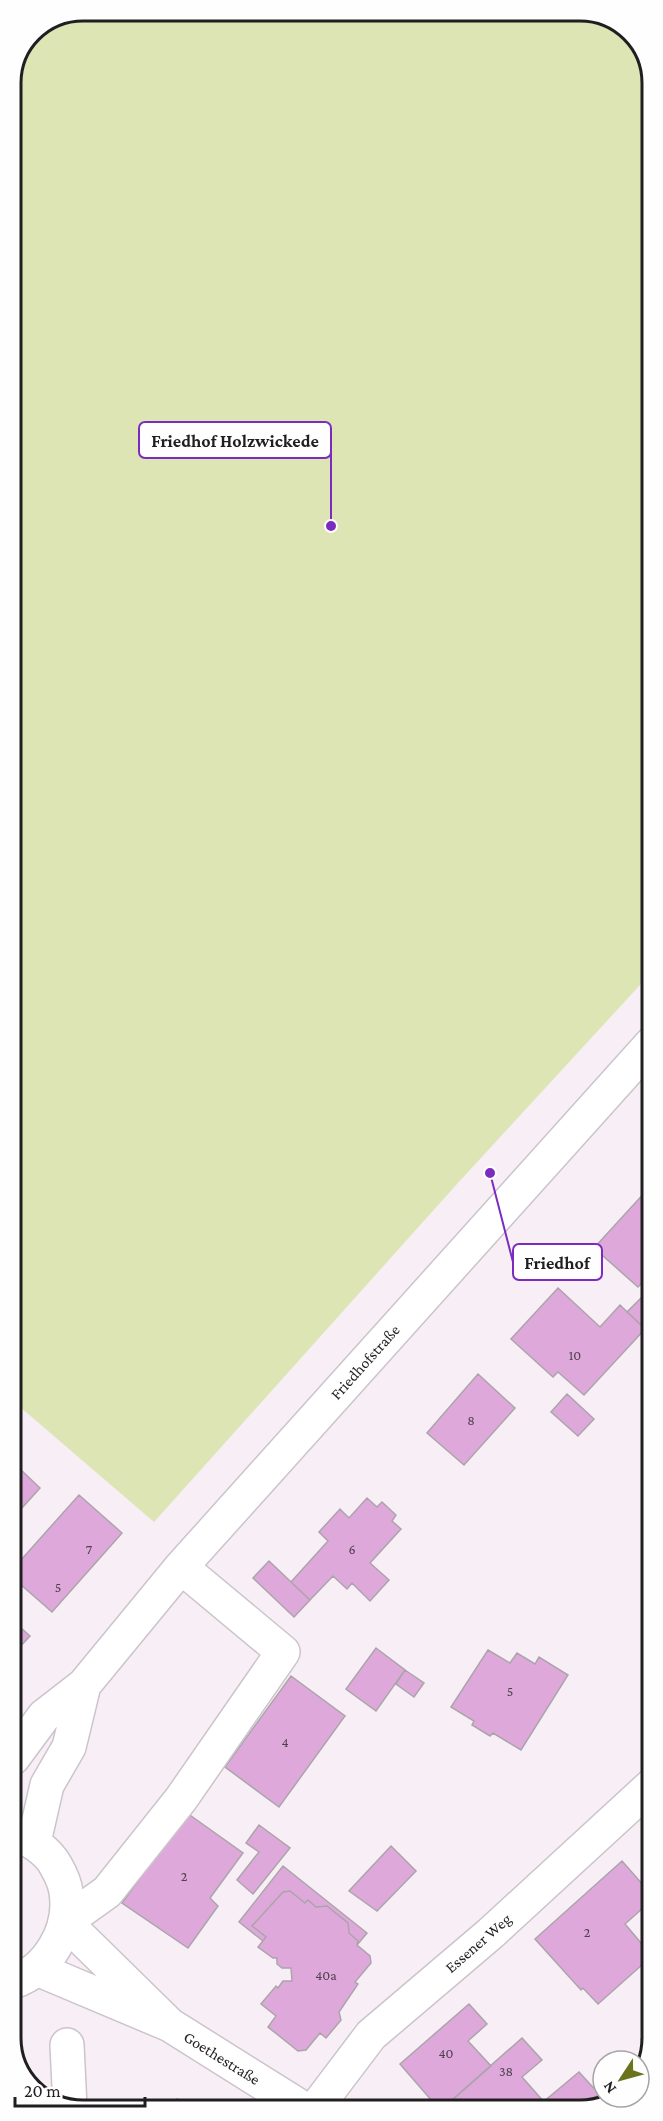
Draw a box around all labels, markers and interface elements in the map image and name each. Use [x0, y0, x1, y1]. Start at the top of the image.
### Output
callout: Friedhof Holzwickede [139, 422, 331, 458]
text: Friedhof Holzwickede [151, 431, 319, 451]
callout: Friedhof [513, 1244, 602, 1280]
text: Friedhof [524, 1253, 591, 1273]
street label: Friedhofstraße [327, 1321, 403, 1403]
house number: 10 [569, 1347, 581, 1363]
house number: 8 [467, 1412, 475, 1428]
house number: 7 [86, 1541, 93, 1557]
house number: 6 [348, 1541, 356, 1557]
house number: 5 [55, 1579, 61, 1595]
house number: 5 [507, 1683, 513, 1699]
house number: 4 [281, 1734, 289, 1750]
house number: 2 [181, 1868, 188, 1884]
street label: Essener Weg [442, 1910, 515, 1977]
house number: 2 [584, 1924, 591, 1940]
house number: 40a [315, 1967, 337, 1983]
street label: Goethestraße [181, 2028, 263, 2088]
house number: 40 [438, 2045, 454, 2061]
north arrow [591, 2049, 651, 2109]
house number: 38 [499, 2063, 513, 2079]
scale bar [15, 2070, 146, 2108]
text: N [599, 2078, 619, 2097]
text: 20 m [24, 2081, 61, 2101]

